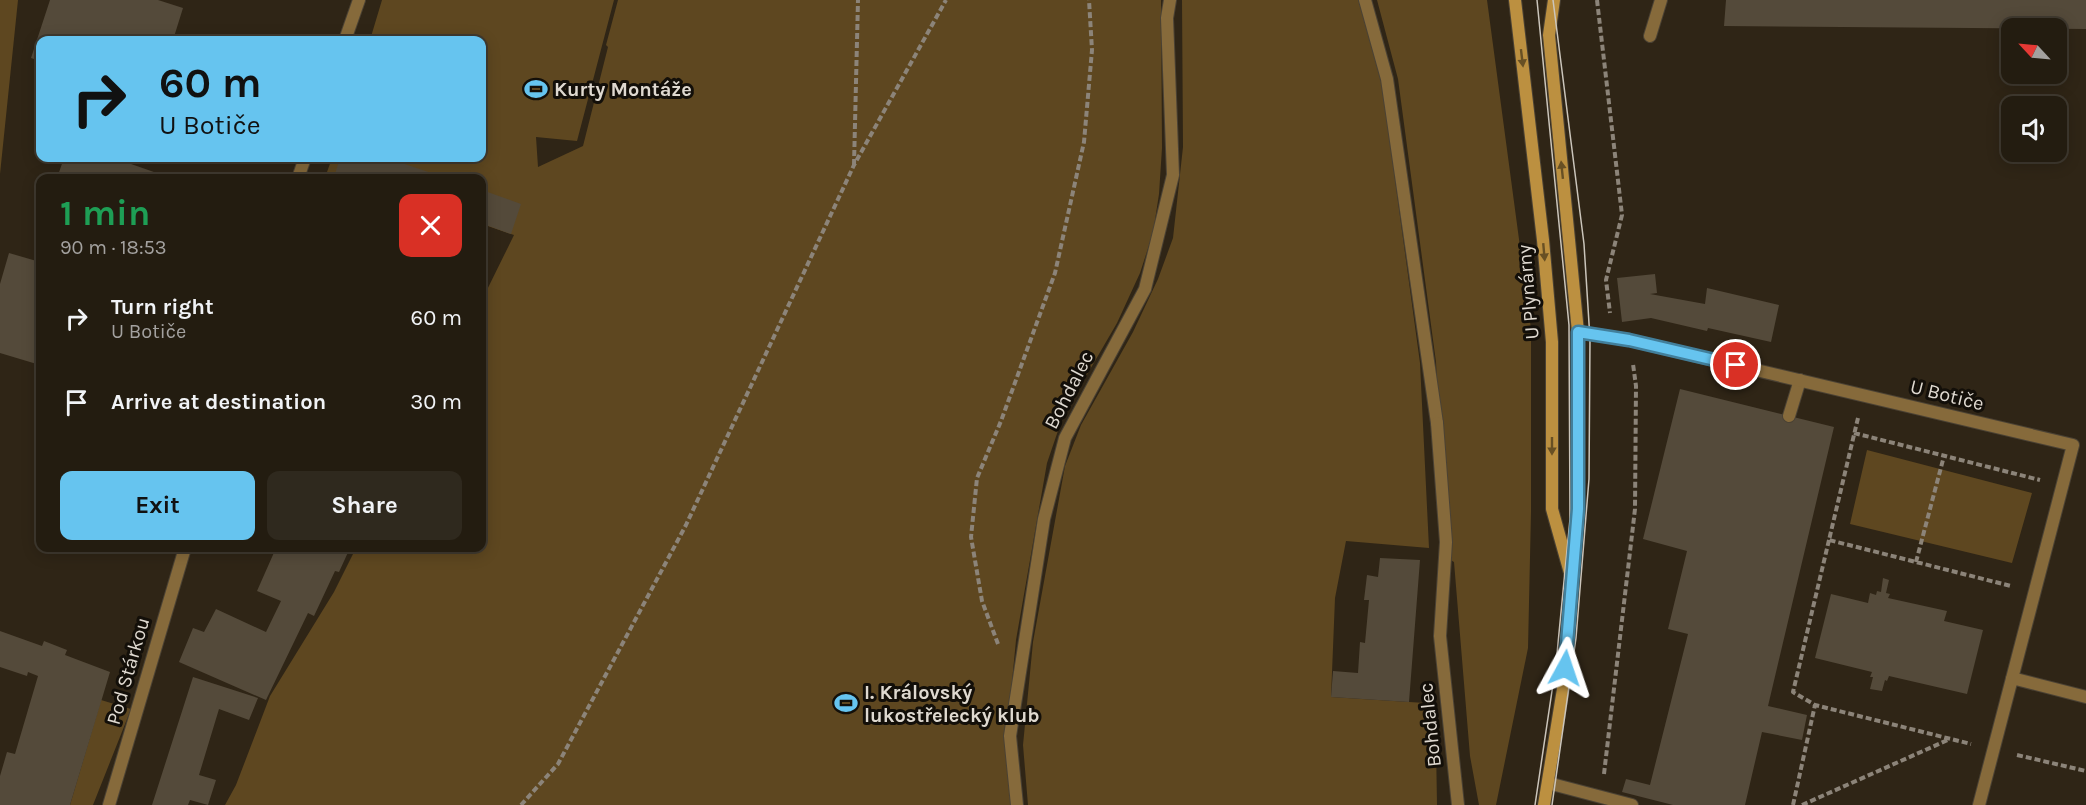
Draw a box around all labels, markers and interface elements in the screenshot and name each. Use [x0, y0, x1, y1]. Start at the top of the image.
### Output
north arrow [2001, 18, 2067, 84]
map controls [2001, 18, 2067, 162]
one-way arrow [1517, 49, 1527, 68]
text: 60 m [159, 58, 262, 108]
icon: right [60, 60, 138, 138]
sports icon: Kurty Montáže [523, 76, 549, 102]
place label: Kurty Montáže [554, 78, 692, 101]
button: sound [2001, 96, 2067, 162]
text: U Botiče [159, 109, 261, 141]
one-way arrow [1557, 160, 1567, 179]
text: 1 min [60, 192, 150, 234]
button: close [399, 194, 462, 257]
text: 90 m · 18:53 [60, 236, 167, 259]
one-way arrow [1539, 242, 1549, 261]
street label: U Plynárny [1512, 243, 1544, 341]
text: Turn right [111, 294, 214, 320]
icon: right [60, 302, 93, 335]
text: 60 m [411, 305, 462, 331]
text: U Botiče [111, 320, 186, 343]
pin [1710, 339, 1761, 390]
street label: Bohdalec [1040, 347, 1098, 433]
icon: arrive [1719, 348, 1752, 381]
street label: U Botiče [1908, 375, 1986, 415]
icon: arrive [60, 386, 93, 419]
text: Arrive at destination [111, 389, 326, 415]
text: 30 m [410, 389, 462, 415]
one-way arrow [1547, 437, 1557, 456]
button: Exit [60, 471, 255, 540]
button: Share [267, 471, 462, 540]
street label: Pod Stárkou [102, 615, 154, 727]
position arrow [1533, 636, 1597, 700]
place label: I. Královský lukostřelecký klub [864, 681, 1040, 727]
street label: Bohdalec [1414, 682, 1446, 768]
sports icon: I. Královský lukostřelecký klub [833, 690, 859, 716]

